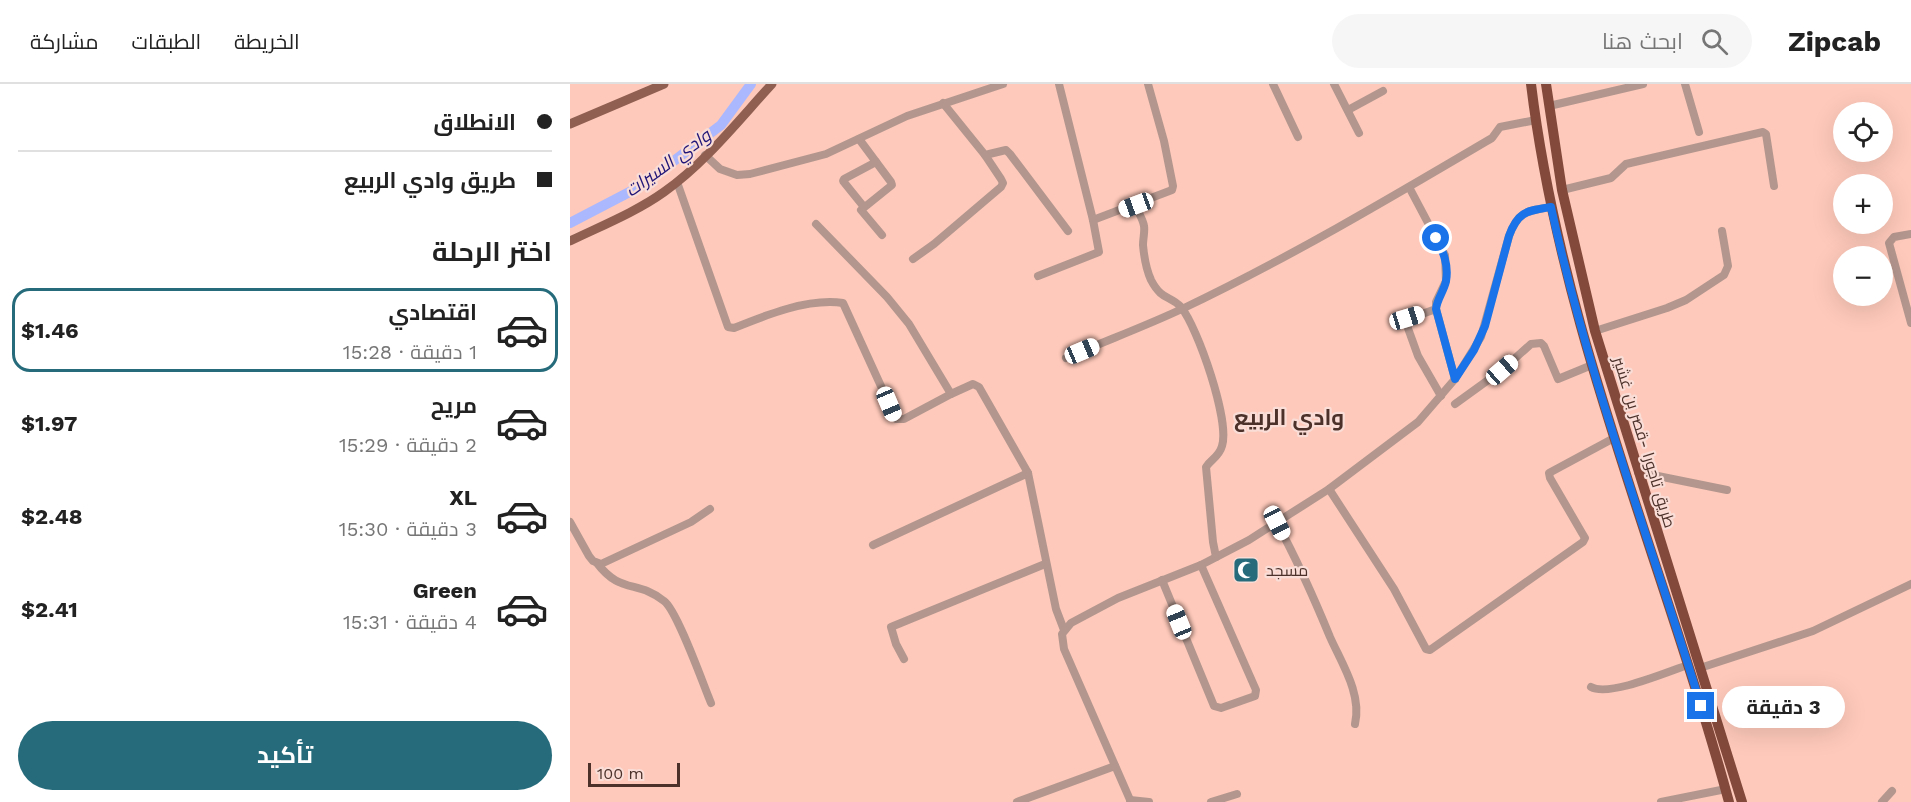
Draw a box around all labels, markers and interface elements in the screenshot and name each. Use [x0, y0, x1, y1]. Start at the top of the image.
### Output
search box [1332, 14, 1752, 68]
icon: search [1698, 25, 1731, 58]
text: Zipcab [1788, 25, 1881, 58]
text: مشاركة [30, 29, 99, 54]
text: الطبقات [132, 29, 201, 54]
text: الخريطة [234, 29, 300, 54]
text: ابحث هنا [1602, 29, 1683, 54]
map controls [1833, 102, 1893, 306]
button: locate [1833, 102, 1893, 162]
text: الانطلاق [433, 110, 516, 135]
water label: وادي السيرات [621, 124, 718, 204]
text: طريق وادي الربيع [344, 168, 516, 193]
button: + [1833, 174, 1893, 234]
car [1116, 190, 1156, 220]
route start [1422, 224, 1449, 251]
text: اختر الرحلة [432, 236, 552, 268]
button: − [1833, 246, 1893, 306]
text: اقتصادي [388, 300, 477, 325]
icon: car [495, 303, 549, 357]
car [1387, 304, 1427, 332]
text: $1.46 [21, 318, 79, 343]
car [1062, 336, 1102, 366]
text: 1 دقيقة · 15:28 [343, 340, 477, 364]
car [1483, 351, 1521, 389]
street label: طريق تاجورا -قصر بن غشير [1608, 353, 1680, 530]
car [874, 384, 904, 424]
text: مريح [431, 393, 477, 418]
icon: car [495, 396, 549, 450]
district label: وادي الربيع [1234, 405, 1344, 435]
text: $1.97 [21, 411, 77, 436]
text: 2 دقيقة · 15:29 [339, 433, 477, 457]
text: XL [449, 485, 477, 510]
icon: car [495, 489, 549, 543]
car [1261, 503, 1293, 543]
text: $2.48 [21, 504, 83, 529]
text: 3 دقيقة · 15:30 [339, 517, 477, 541]
mosque icon: مسجد [1231, 555, 1261, 585]
place label: مسجد [1266, 561, 1308, 580]
text: Green [413, 578, 477, 603]
icon: car [495, 582, 549, 636]
text: $2.41 [21, 597, 78, 622]
car [1164, 602, 1194, 642]
text: 4 دقيقة · 15:31 [343, 610, 477, 634]
callout: 3 دقيقة [1722, 685, 1845, 727]
route end [1687, 692, 1714, 719]
text: 3 دقيقة [1746, 695, 1821, 719]
button: تأكيد [18, 721, 552, 790]
scale bar [588, 760, 680, 788]
text: 100 m [597, 764, 644, 783]

